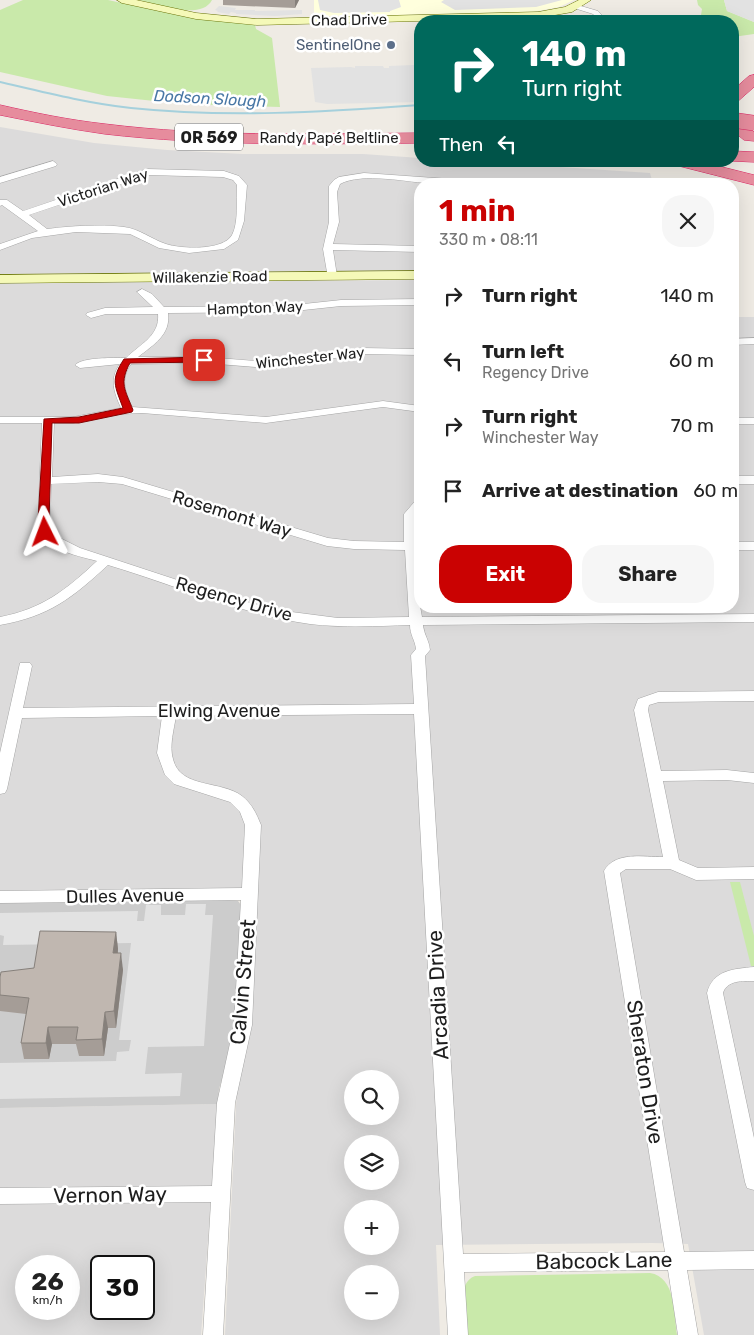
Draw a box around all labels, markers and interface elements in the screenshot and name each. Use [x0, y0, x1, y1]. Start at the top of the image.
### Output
street label: Chad Drive [311, 10, 387, 30]
text: 140 m [522, 33, 627, 75]
icon: right [439, 35, 504, 100]
place label: SentinelOne [296, 36, 381, 54]
marker: SentinelOne [385, 39, 397, 51]
text: Turn right [522, 75, 622, 102]
water label: Dodson Slough [153, 86, 267, 111]
road number: OR 569 [175, 124, 243, 150]
street label: Randy Papé Beltline [259, 129, 399, 147]
icon: left [493, 130, 521, 158]
text: Then [439, 133, 483, 156]
street label: Victorian Way [55, 165, 151, 211]
text: 1 min [439, 193, 516, 229]
button: close [662, 195, 714, 247]
text: 330 m · 08:11 [439, 230, 538, 249]
street label: Willakenzie Road [152, 267, 268, 287]
icon: right [439, 282, 467, 310]
text: Turn right [482, 284, 577, 307]
text: 140 m [660, 284, 714, 307]
street label: Hampton Way [207, 297, 303, 319]
pin [183, 339, 225, 381]
text: Turn left [482, 340, 564, 363]
street label: Winchester Way [255, 343, 365, 373]
icon: arrive [190, 346, 218, 374]
icon: left [439, 347, 467, 375]
text: 60 m [669, 349, 714, 372]
text: Regency Drive [482, 363, 589, 382]
text: Turn right [482, 405, 577, 428]
icon: right [439, 412, 467, 440]
text: 70 m [671, 414, 714, 437]
text: Winchester Way [482, 428, 599, 447]
icon: arrive [439, 477, 467, 505]
text: Arrive at destination [482, 479, 678, 502]
text: 60 m [693, 479, 738, 502]
street label: Rosemont Way [170, 485, 294, 543]
position arrow [18, 505, 70, 557]
button: Exit [439, 545, 572, 603]
button: Share [582, 545, 714, 603]
street label: Regency Drive [173, 572, 295, 626]
street label: Elwing Avenue [158, 700, 280, 722]
street label: Dulles Avenue [66, 884, 184, 908]
street label: Calvin Street [225, 918, 260, 1046]
street label: Arcadia Drive [422, 930, 453, 1061]
street label: Sheraton Drive [622, 998, 669, 1146]
map controls [344, 1070, 399, 1320]
button: search [344, 1070, 399, 1125]
button: layers [344, 1135, 399, 1190]
street label: Vernon Way [53, 1181, 168, 1208]
button: + [344, 1200, 399, 1255]
street label: Babcock Lane [535, 1247, 673, 1274]
speed limit sign: 30 [90, 1255, 155, 1320]
button: − [344, 1265, 399, 1320]
text: 26 [31, 1267, 64, 1296]
text: km/h [33, 1293, 62, 1307]

